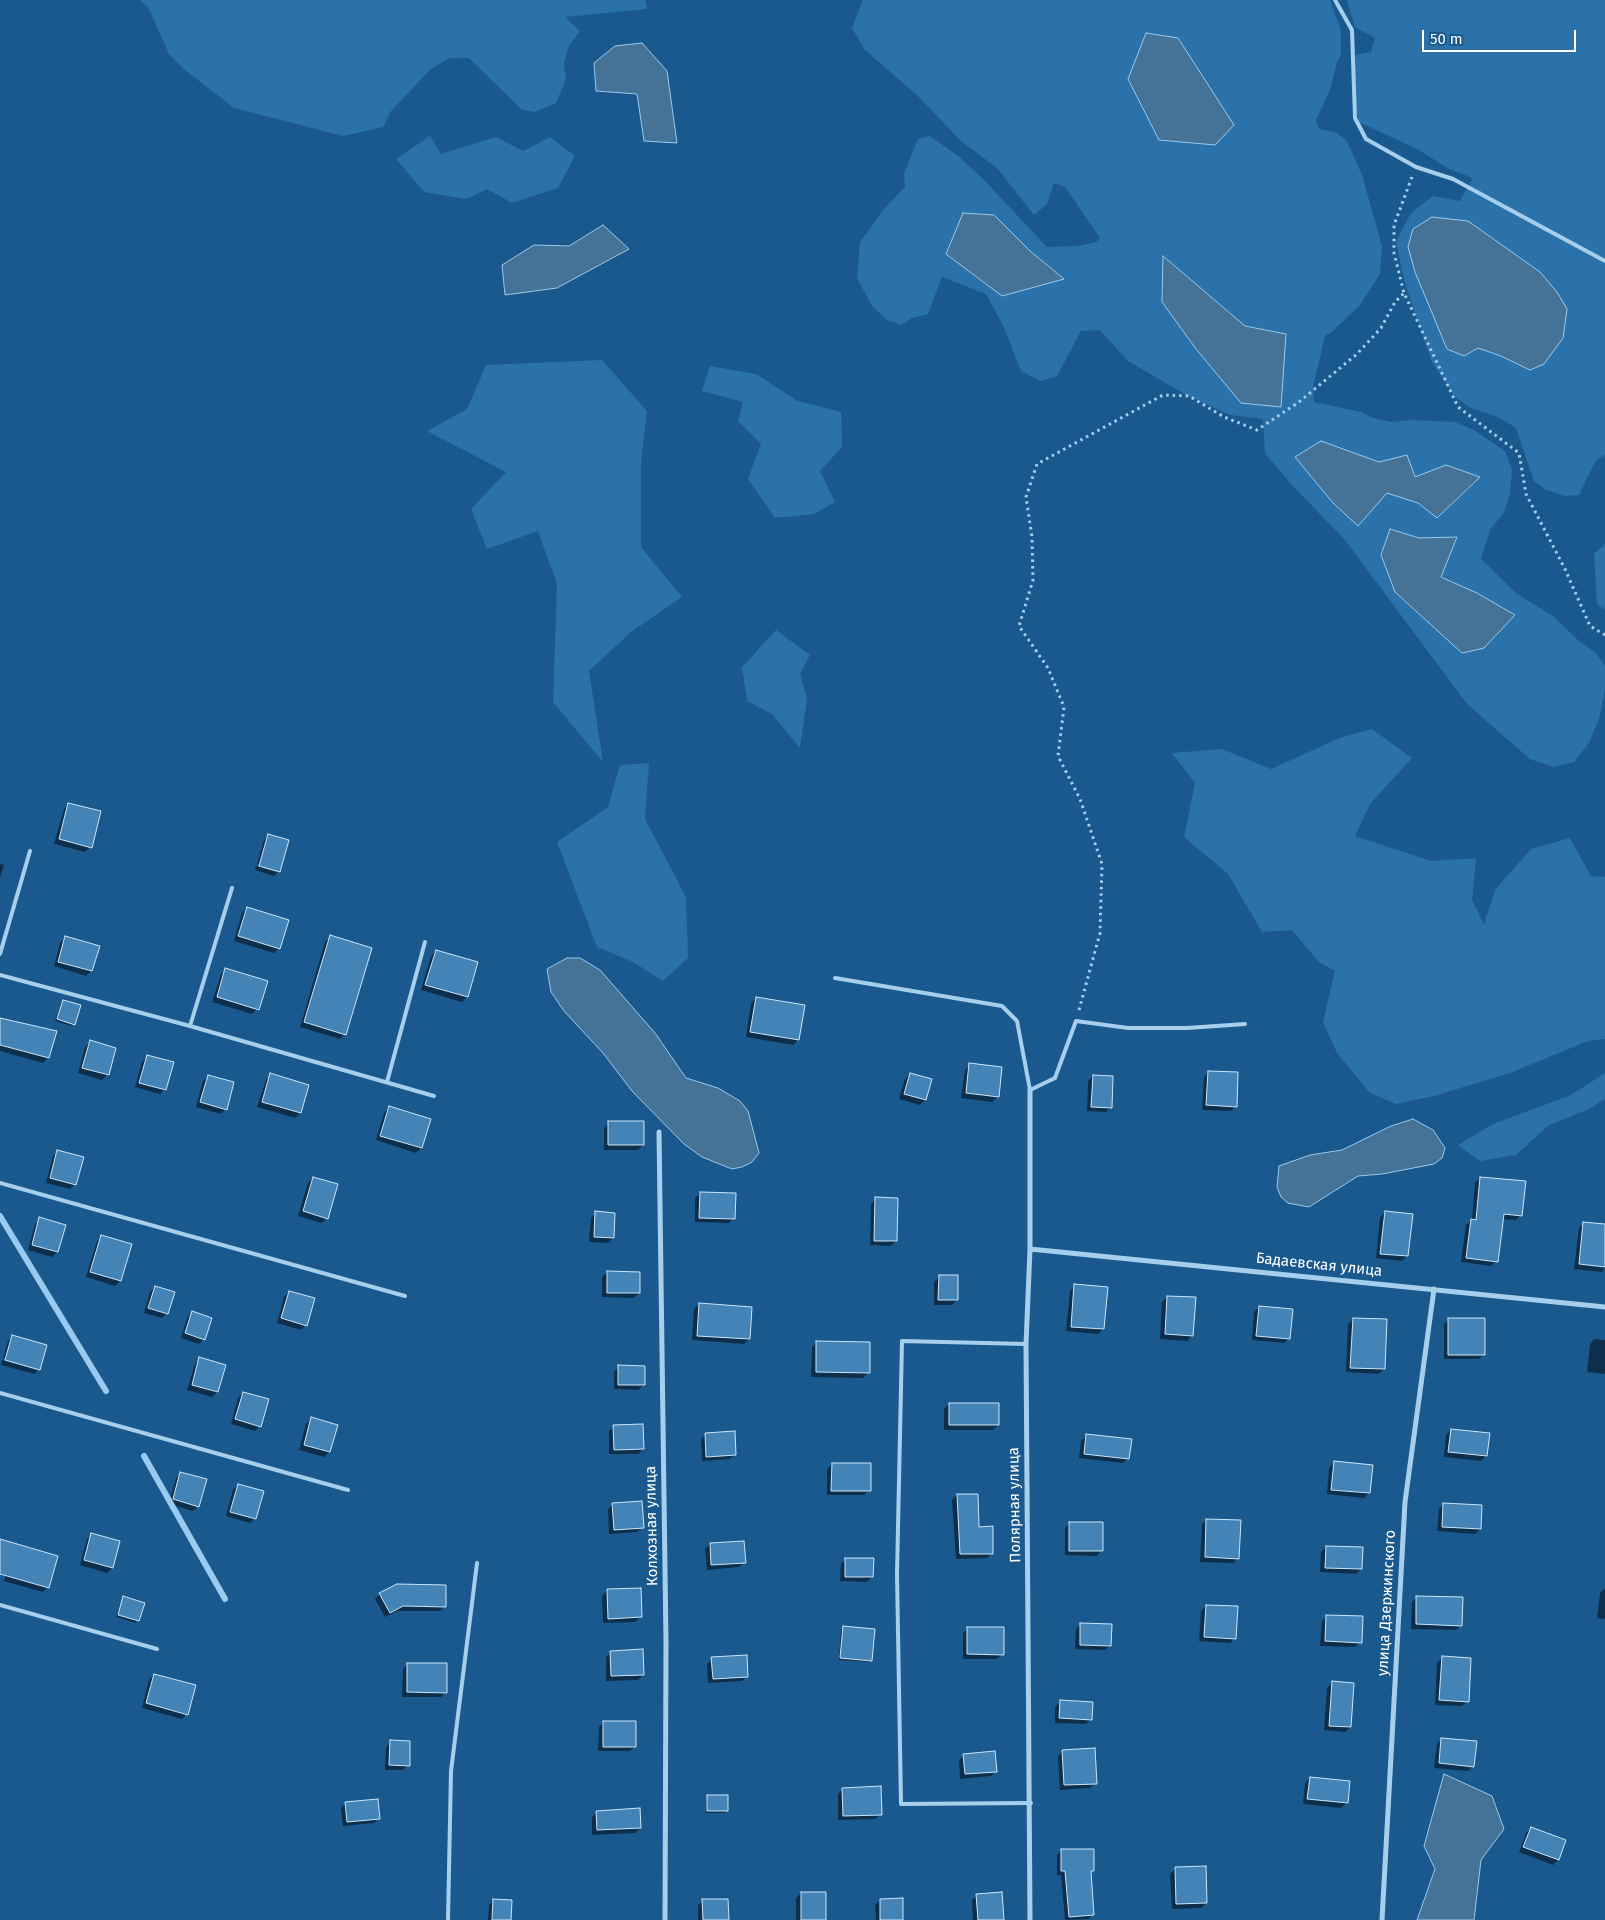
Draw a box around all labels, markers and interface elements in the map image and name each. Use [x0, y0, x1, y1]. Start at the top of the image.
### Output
scale bar [1425, 20, 1579, 52]
text: 50 m [1430, 30, 1463, 48]
street label: Бадаевская улица [1255, 1249, 1383, 1281]
street label: Полярная улица [1005, 1447, 1025, 1563]
street label: Колхозная улица [642, 1466, 662, 1586]
street label: улица Дзержинского [1374, 1529, 1400, 1677]

